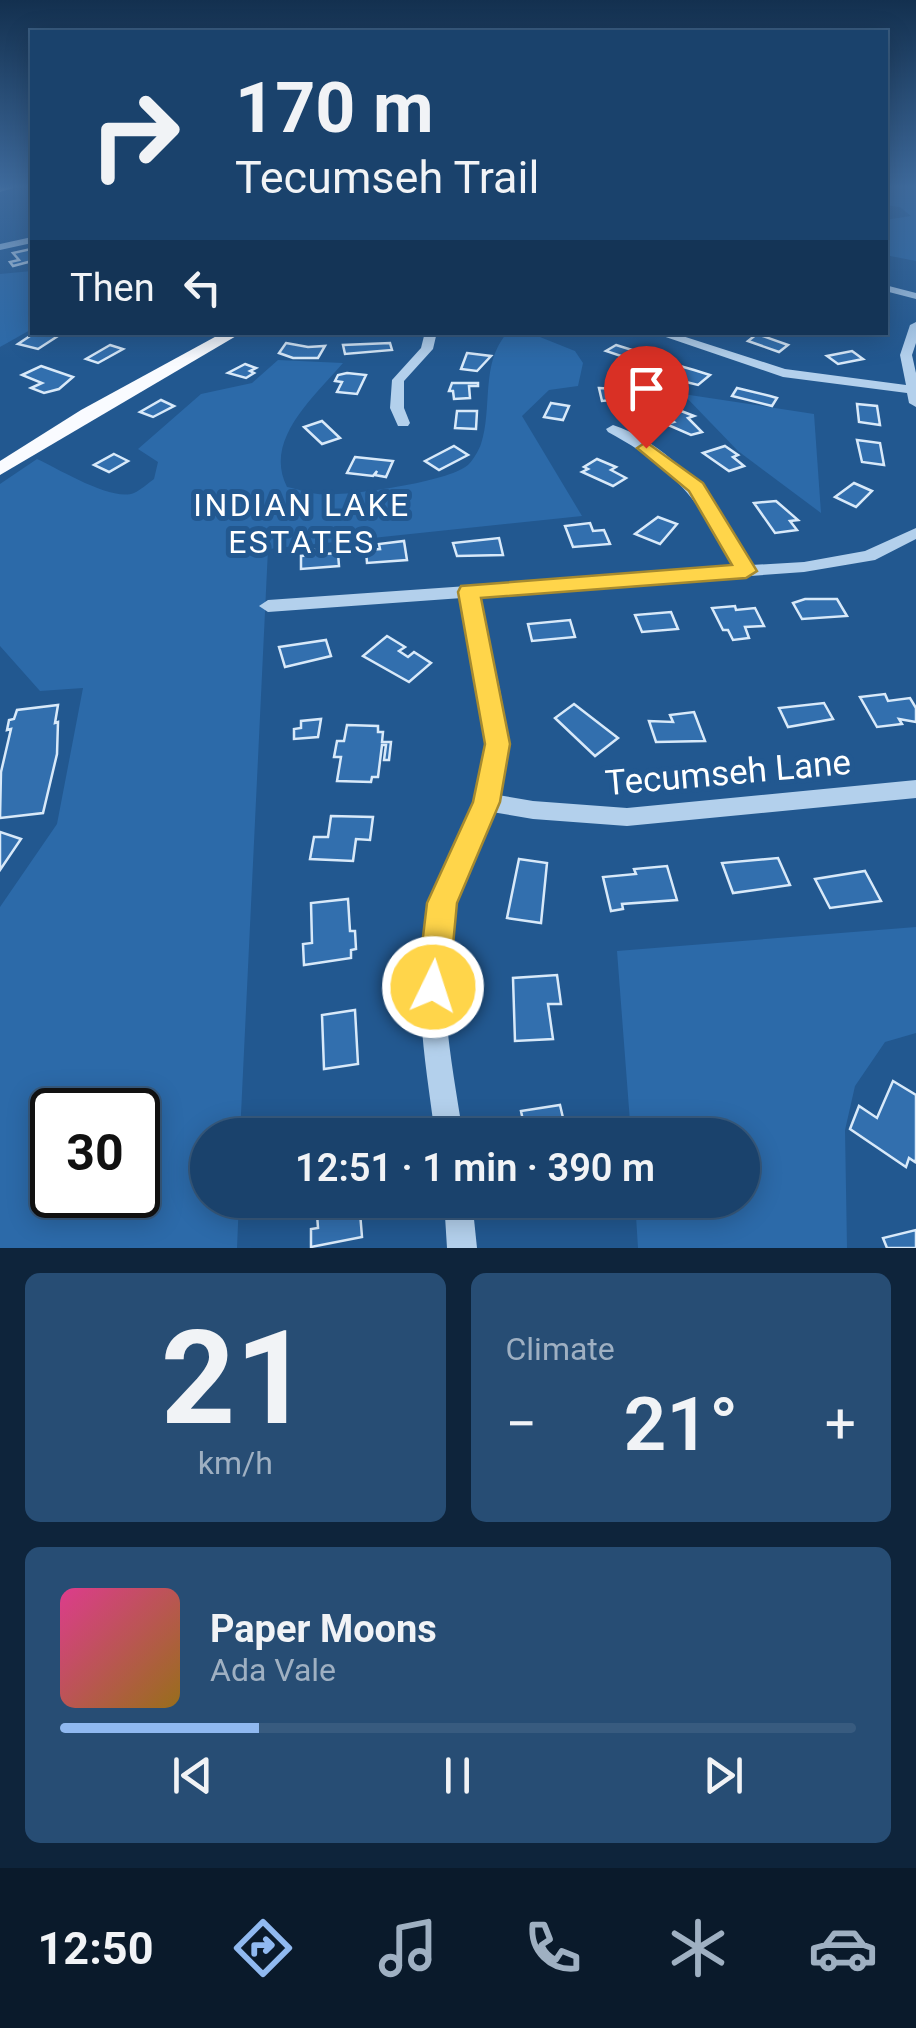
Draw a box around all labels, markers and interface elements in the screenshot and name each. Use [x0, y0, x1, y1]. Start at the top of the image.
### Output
text: 170 m [235, 67, 434, 149]
icon: right [70, 70, 200, 200]
text: Tecumseh Trail [235, 151, 539, 204]
icon: left [175, 260, 230, 315]
text: Then [70, 266, 155, 310]
pin [604, 346, 689, 449]
icon: arrive [619, 361, 674, 416]
district label: INDIAN LAKE ESTATES [193, 486, 411, 561]
street label: Tecumseh Lane [603, 742, 853, 804]
position arrow [381, 935, 485, 1039]
speed limit sign: 30 [30, 1088, 160, 1218]
text: 12:51 · 1 min · 390 m [295, 1146, 655, 1190]
text: 21 [161, 1302, 310, 1455]
text: Climate [506, 1330, 615, 1368]
text: 21° [624, 1380, 738, 1468]
text: − [506, 1392, 537, 1456]
text: + [825, 1392, 856, 1456]
text: km/h [198, 1444, 273, 1482]
text: Paper Moons [210, 1607, 437, 1651]
text: Ada Vale [210, 1651, 336, 1689]
icon: previous [165, 1748, 220, 1803]
icon: pause [430, 1748, 485, 1803]
icon: next [696, 1748, 751, 1803]
icon: directions [228, 1913, 298, 1983]
icon: music [373, 1913, 443, 1983]
icon: phone [518, 1913, 588, 1983]
icon: climate [663, 1913, 733, 1983]
icon: car [808, 1913, 878, 1983]
text: 12:50 [38, 1922, 153, 1975]

